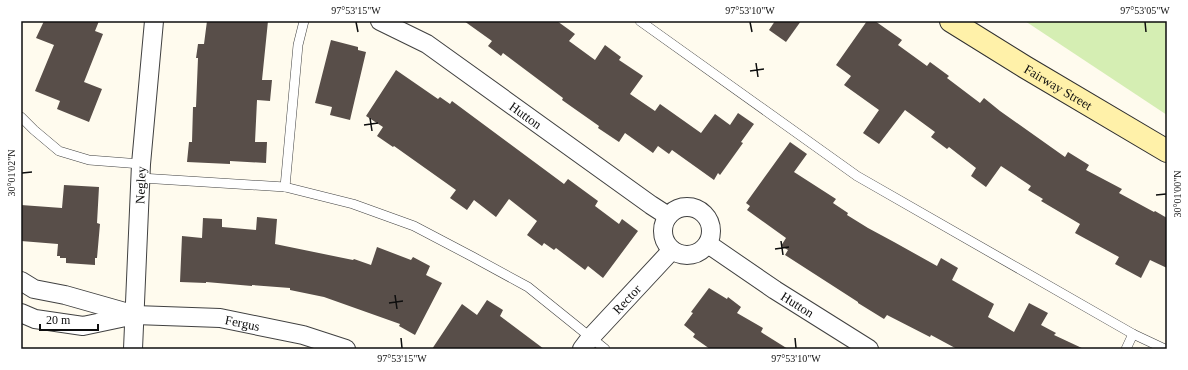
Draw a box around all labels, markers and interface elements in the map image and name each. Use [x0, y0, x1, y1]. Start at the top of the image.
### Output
text: 97°53'15"W [331, 5, 381, 16]
text: 97°53'10"W [725, 5, 775, 16]
text: 97°53'05"W [1120, 5, 1170, 16]
street label: Fairway Street [1022, 61, 1095, 113]
street label: Hutton [506, 99, 545, 132]
text: 30°01'02"N [6, 149, 17, 197]
street label: Negley [132, 166, 149, 204]
text: 30°01'00"N [1172, 170, 1183, 218]
street label: Rector [609, 281, 645, 317]
street label: Hutton [778, 289, 817, 321]
scale bar [40, 306, 98, 332]
street label: Fergus [224, 312, 261, 334]
text: 20 m [46, 313, 71, 327]
text: 97°53'15"W [377, 353, 427, 364]
text: 97°53'10"W [771, 353, 821, 364]

